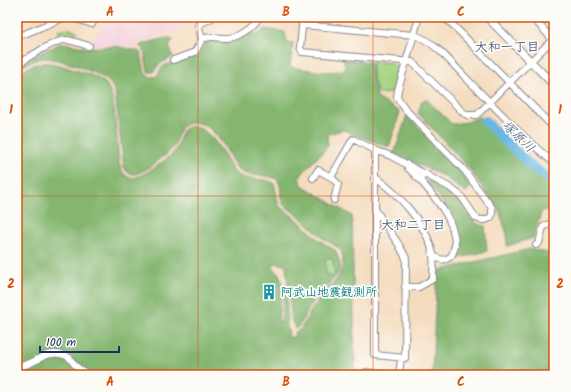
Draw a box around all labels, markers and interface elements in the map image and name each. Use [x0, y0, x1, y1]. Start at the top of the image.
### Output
text: A [106, 2, 114, 23]
text: B [282, 2, 290, 23]
text: C [457, 2, 465, 23]
district label: 大和一丁目 [474, 37, 540, 58]
text: 1 [9, 100, 13, 121]
text: 1 [558, 100, 562, 121]
water label: 塚原川 [497, 116, 539, 158]
district label: 大和二丁目 [380, 215, 446, 236]
text: 2 [7, 274, 15, 295]
text: 2 [556, 274, 564, 295]
building icon: 阿武山地震観測所 [260, 283, 278, 301]
place label: 阿武山地震観測所 [281, 283, 378, 302]
scale bar [40, 328, 119, 354]
text: 100 m [46, 333, 77, 352]
text: A [106, 372, 114, 392]
text: B [282, 372, 290, 392]
text: C [457, 372, 465, 392]

